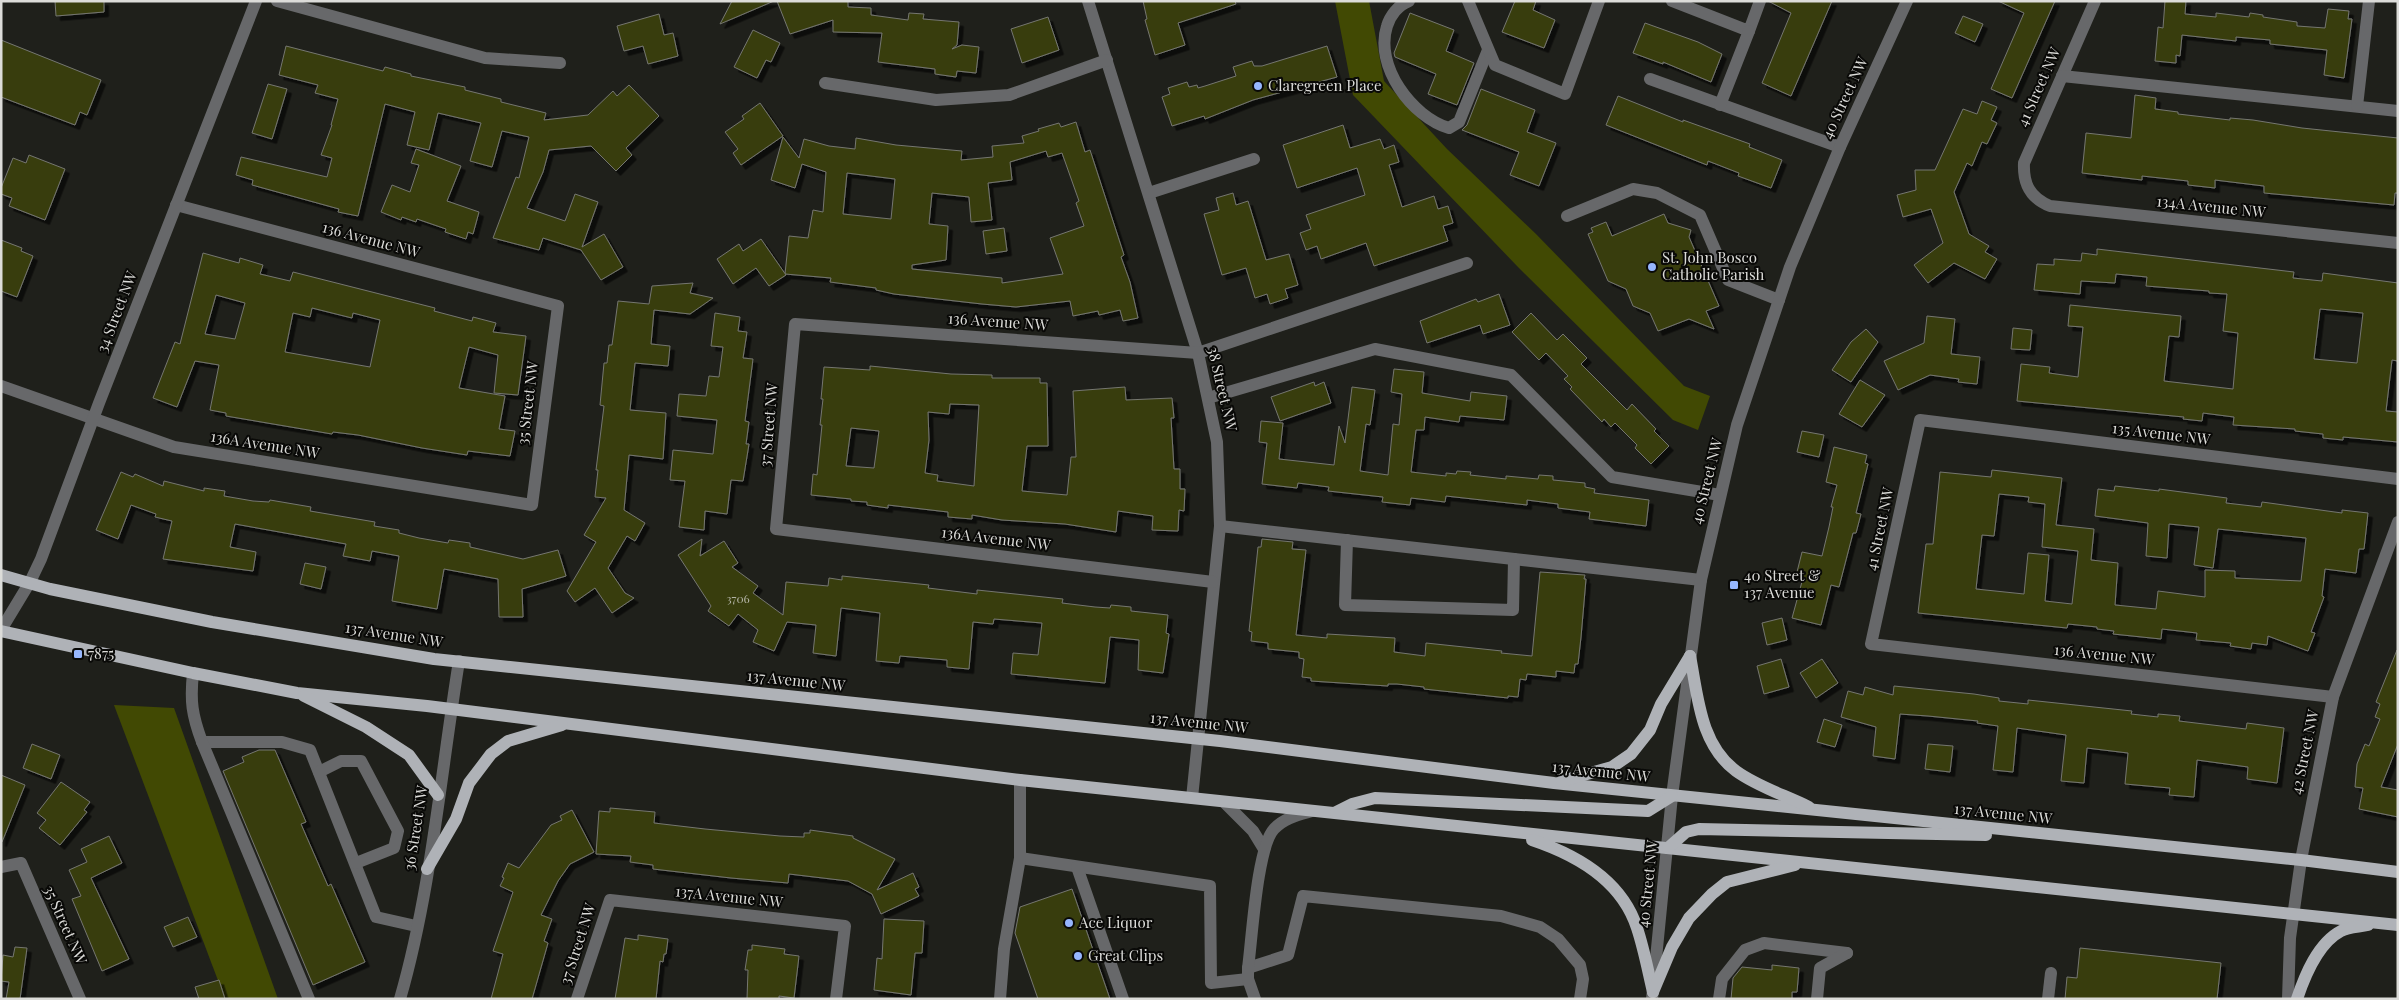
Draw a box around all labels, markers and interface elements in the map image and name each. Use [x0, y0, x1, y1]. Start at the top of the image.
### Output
street label: 41 Street NW [2012, 43, 2065, 129]
street label: 40 Street NW [1816, 53, 1872, 142]
place label: Claregreen Place [1268, 75, 1382, 95]
marker: Claregreen Place [1252, 80, 1264, 92]
street label: 134A Avenue NW [2156, 190, 2267, 222]
street label: 136 Avenue NW [320, 216, 423, 262]
place label: St. John Bosco Catholic Parish [1662, 247, 1765, 284]
marker: St. John Bosco Catholic Parish [1646, 261, 1658, 273]
street label: 34 Street NW [91, 268, 141, 355]
street label: 136 Avenue NW [947, 308, 1049, 335]
street label: 38 Street NW [1204, 345, 1243, 433]
street label: 35 Street NW [512, 359, 542, 446]
street label: 37 Street NW [754, 382, 782, 468]
street label: 135 Avenue NW [2111, 417, 2212, 449]
street label: 136A Avenue NW [209, 426, 321, 463]
street label: 40 Street NW [1686, 435, 1726, 526]
street label: 41 Street NW [1860, 485, 1898, 572]
street label: 136A Avenue NW [940, 521, 1052, 555]
place label: 40 Street & 137 Avenue [1744, 565, 1821, 602]
marker: 40 Street & 137 Avenue [1728, 579, 1740, 591]
house number: 3706 [726, 590, 750, 606]
street label: 137 Avenue NW [344, 616, 445, 652]
street label: 136 Avenue NW [2053, 639, 2156, 669]
place label: 7875 [88, 643, 114, 663]
marker: 7875 [72, 648, 84, 660]
street label: 137 Avenue NW [746, 665, 847, 695]
street label: 137 Avenue NW [1149, 707, 1250, 737]
street label: 42 Street NW [2285, 707, 2323, 796]
street label: 137 Avenue NW [1551, 756, 1652, 786]
street label: 36 Street NW [398, 783, 432, 872]
street label: 137 Avenue NW [1953, 798, 2054, 828]
street label: 40 Street NW [1632, 839, 1662, 929]
street label: 137A Avenue NW [674, 880, 784, 912]
street label: 35 Street NW [40, 882, 92, 968]
street label: 37 Street NW [555, 900, 600, 987]
place label: Ace Liquor [1078, 912, 1153, 932]
marker: Ace Liquor [1063, 917, 1075, 929]
place label: Great Clips [1088, 945, 1163, 965]
marker: Great Clips [1072, 950, 1084, 962]

